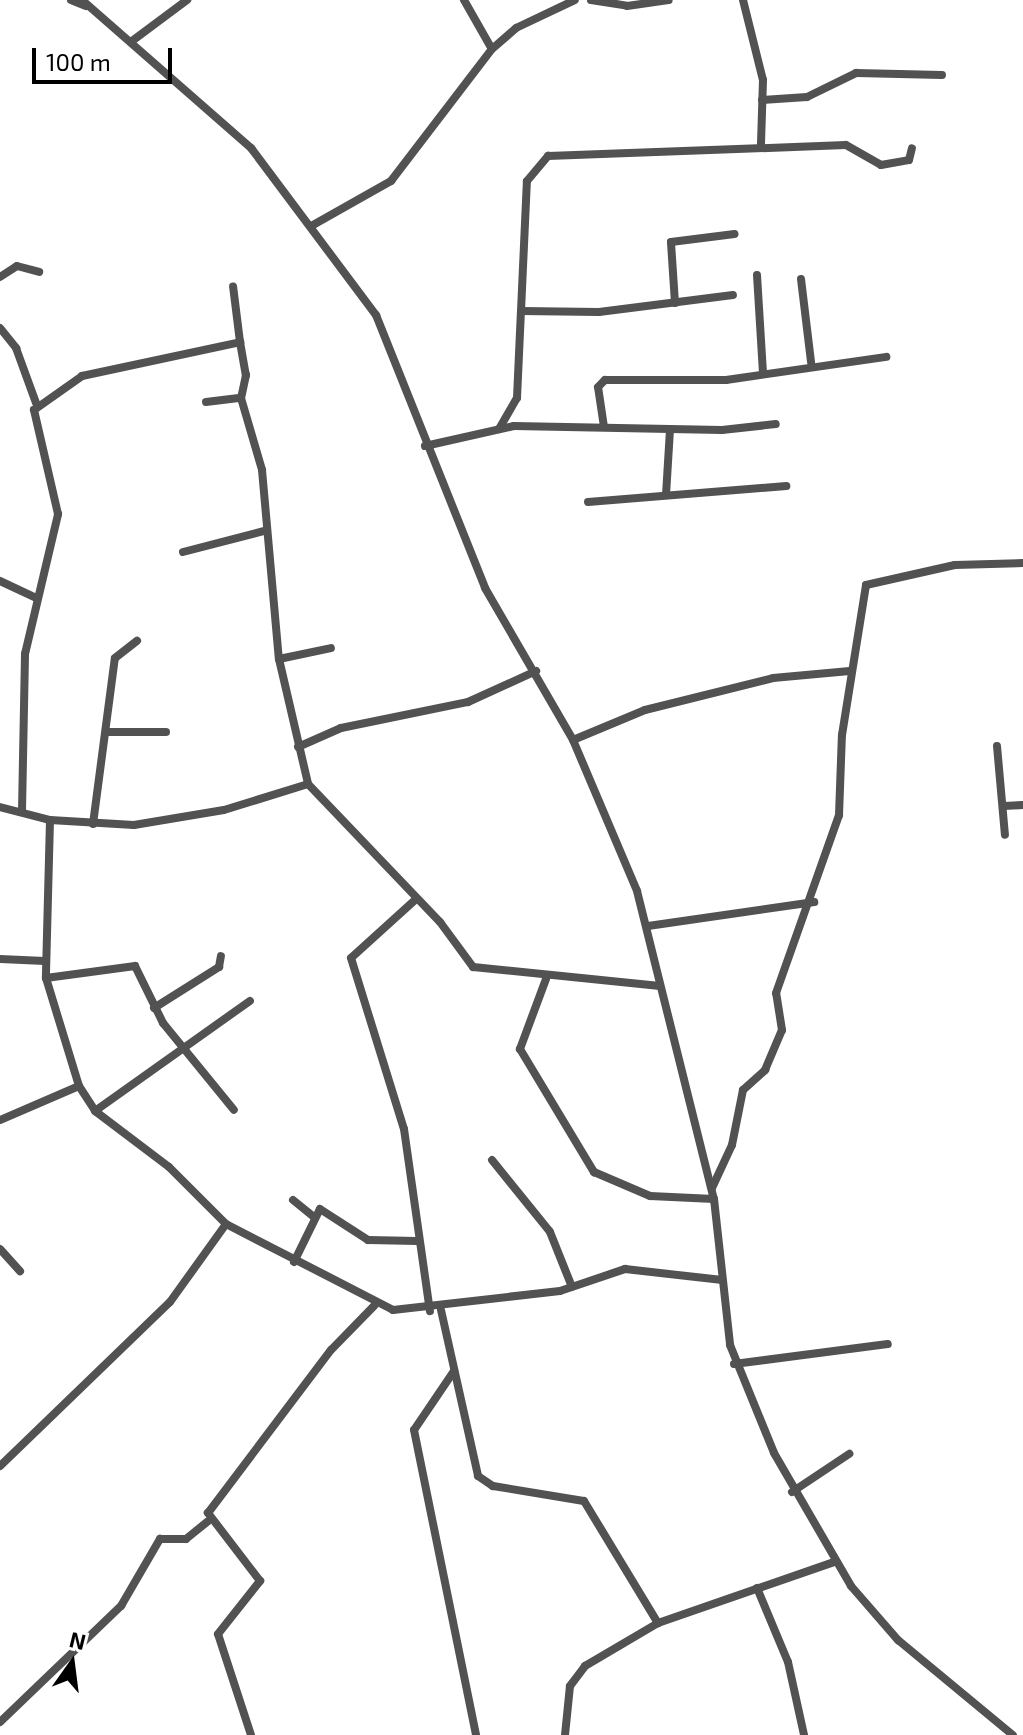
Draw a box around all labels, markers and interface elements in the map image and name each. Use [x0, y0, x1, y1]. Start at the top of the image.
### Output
scale bar [36, 32, 176, 82]
text: 100 m [46, 47, 111, 76]
north arrow [32, 1623, 112, 1703]
text: N [67, 1625, 89, 1654]

